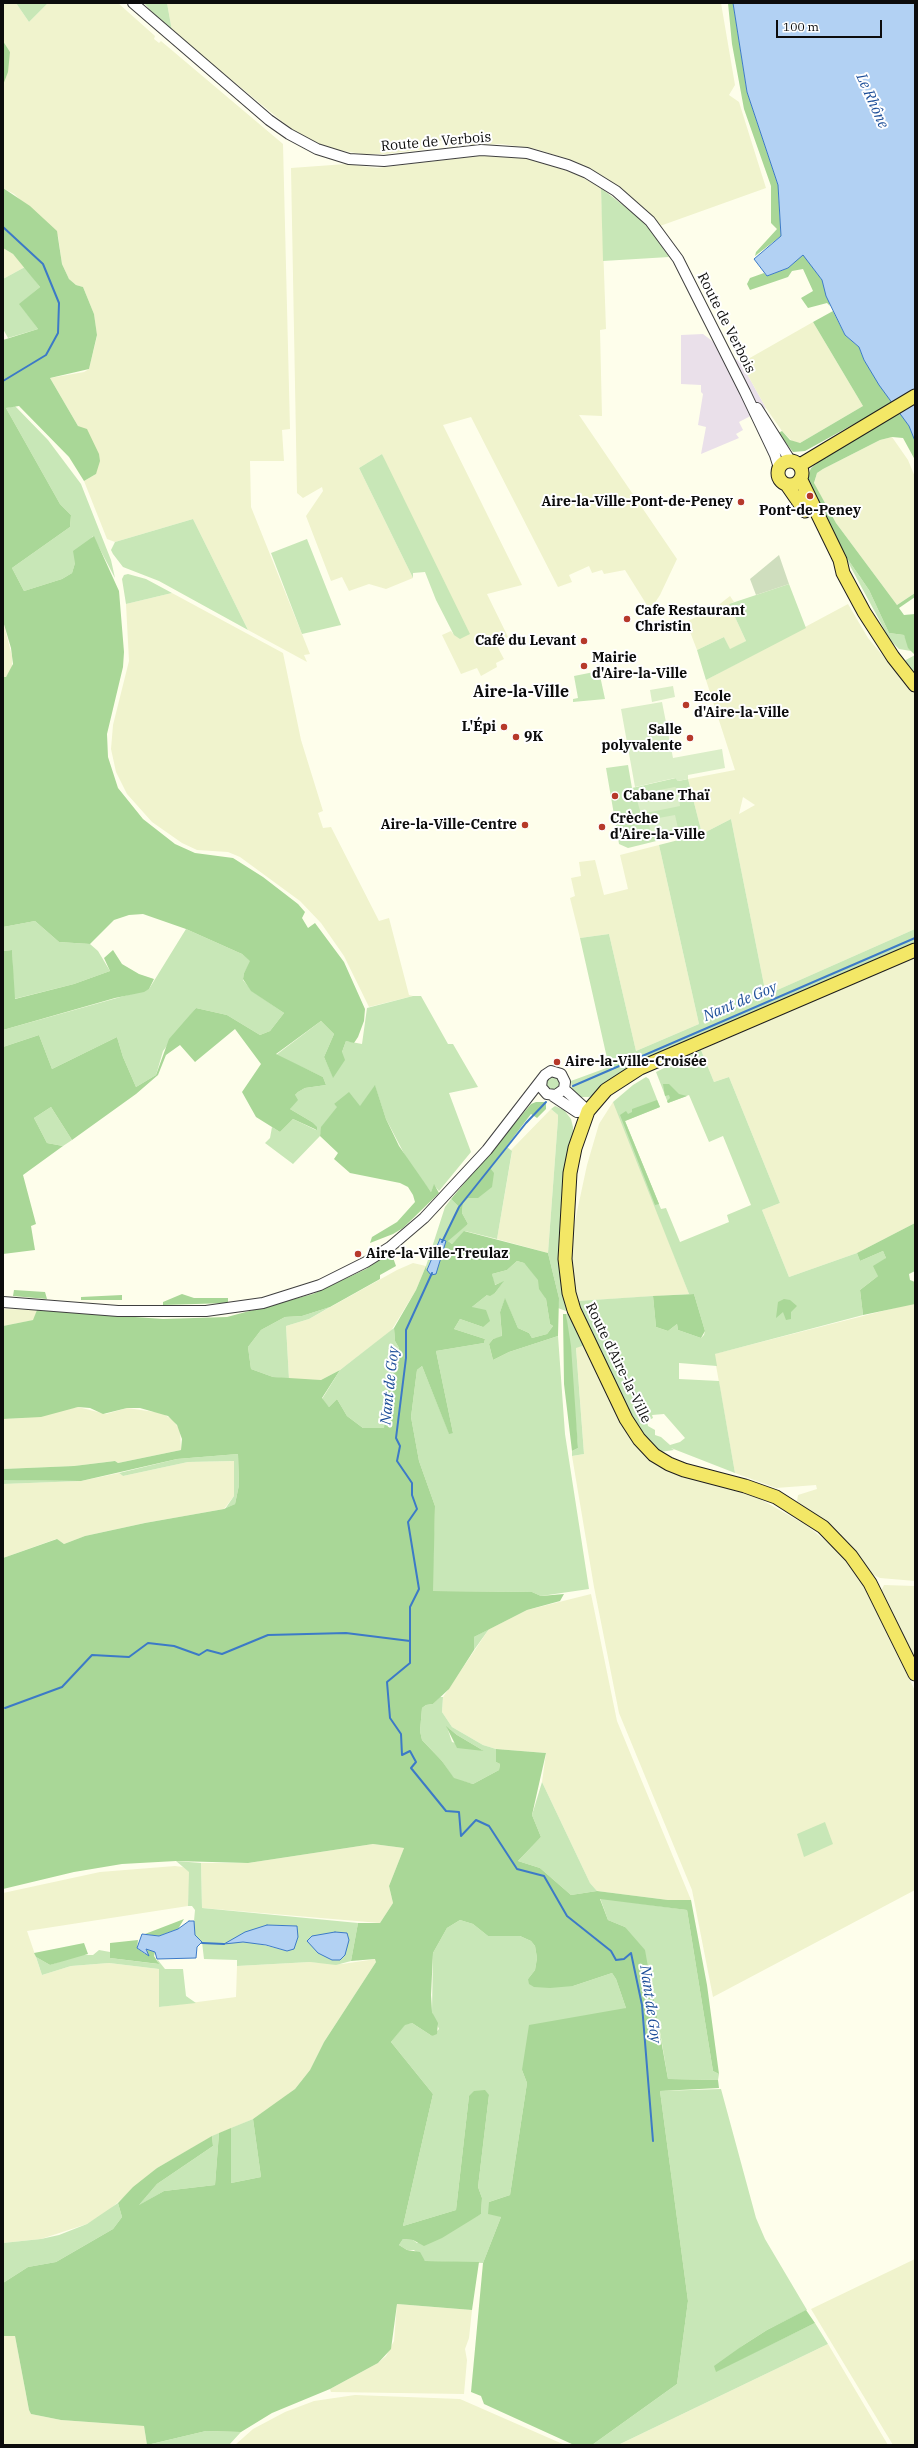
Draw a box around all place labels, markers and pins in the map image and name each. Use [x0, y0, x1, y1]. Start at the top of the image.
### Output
marker: Pont-de-Peney [805, 491, 815, 501]
place label: Aire-la-Ville-Pont-de-Peney [542, 494, 733, 510]
marker: Aire-la-Ville-Pont-de-Peney [736, 497, 746, 507]
place label: Pont-de-Peney [759, 503, 861, 519]
place label: Cafe Restaurant Christin [635, 603, 745, 636]
marker: Cafe Restaurant Christin [622, 614, 632, 624]
place label: Café du Levant [475, 633, 576, 649]
marker: Café du Levant [579, 636, 589, 646]
place label: Mairie d'Aire-la-Ville [592, 650, 687, 682]
marker: Mairie d'Aire-la-Ville [579, 661, 589, 671]
place label: Ecole d'Aire-la-Ville [694, 689, 789, 722]
marker: Ecole d'Aire-la-Ville [681, 700, 691, 710]
place label: L'Épi [462, 719, 496, 735]
marker: L'Épi [499, 722, 509, 732]
place label: Salle polyvalente [602, 722, 682, 754]
place label: 9K [524, 729, 543, 745]
marker: 9K [511, 732, 521, 742]
marker: Salle polyvalente [685, 733, 695, 743]
place label: Cabane Thaï [623, 788, 709, 804]
marker: Cabane Thaï [610, 791, 620, 801]
place label: Crèche d'Aire-la-Ville [610, 811, 705, 844]
place label: Aire-la-Ville-Centre [381, 817, 517, 833]
marker: Aire-la-Ville-Centre [520, 820, 530, 830]
marker: Crèche d'Aire-la-Ville [597, 822, 607, 832]
place label: Aire-la-Ville-Croisée [565, 1054, 707, 1070]
marker: Aire-la-Ville-Croisée [552, 1057, 562, 1067]
place label: Aire-la-Ville-Treulaz [366, 1246, 508, 1262]
marker: Aire-la-Ville-Treulaz [353, 1249, 363, 1259]

